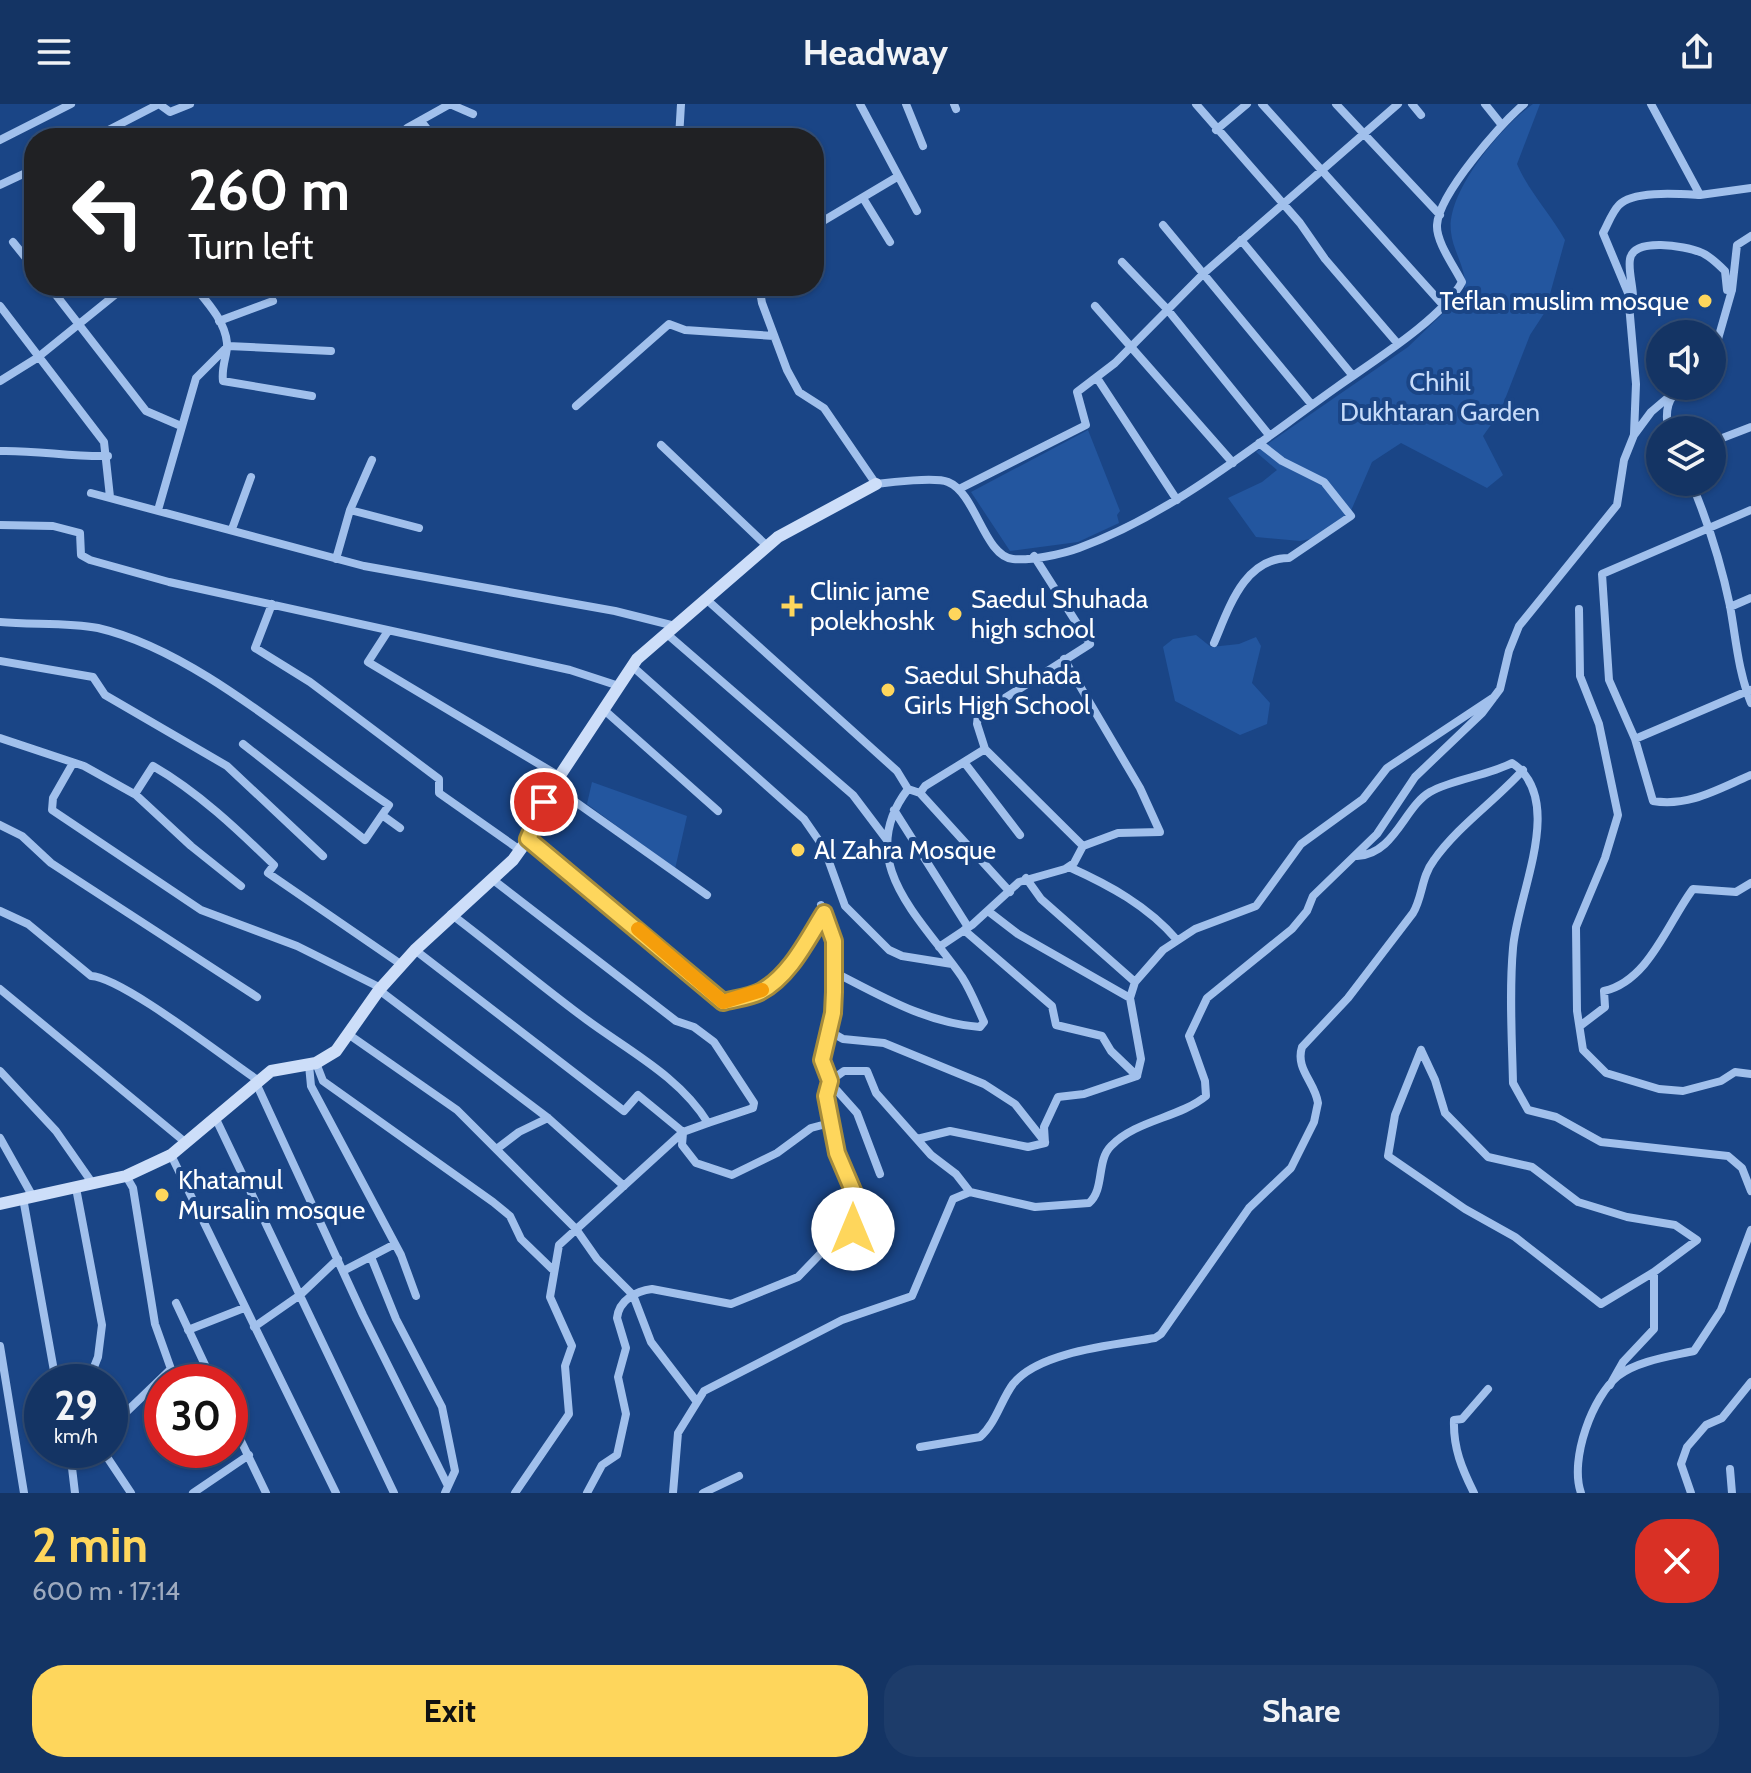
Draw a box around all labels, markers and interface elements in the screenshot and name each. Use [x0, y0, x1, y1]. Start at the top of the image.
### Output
icon: menu [32, 30, 76, 74]
text: Headway [803, 30, 948, 74]
icon: share [1675, 30, 1719, 74]
text: 260 m [188, 156, 350, 224]
icon: left [56, 160, 160, 264]
text: Turn left [188, 224, 313, 268]
place label: Teflan muslim mosque [1440, 285, 1689, 317]
marker: Teflan muslim mosque [1696, 292, 1714, 310]
map controls [1646, 320, 1726, 496]
button: sound [1646, 320, 1726, 400]
park label: Chihil Dukhtaran Garden [1340, 366, 1540, 428]
button: layers [1646, 416, 1726, 496]
place label: Clinic jame polekhoshk [810, 575, 935, 637]
place label: Saedul Shuhada high school [971, 583, 1149, 645]
marker: Clinic jame polekhoshk [781, 595, 803, 617]
marker: Saedul Shuhada high school [946, 605, 964, 623]
place label: Saedul Shuhada Girls High School [904, 659, 1090, 721]
marker: Saedul Shuhada Girls High School [879, 681, 897, 699]
pin [510, 768, 578, 836]
icon: arrive [522, 780, 566, 824]
place label: Al Zahra Mosque [814, 834, 996, 866]
marker: Al Zahra Mosque [789, 841, 807, 859]
place label: Khatamul Mursalin mosque [178, 1164, 365, 1226]
marker: Khatamul Mursalin mosque [153, 1186, 171, 1204]
position arrow [811, 1187, 895, 1271]
speed limit sign: 30 [144, 1364, 248, 1468]
text: 29 [54, 1381, 98, 1430]
text: km/h [54, 1424, 98, 1448]
text: 2 min [32, 1516, 148, 1574]
button: close [1635, 1519, 1719, 1603]
text: 600 m · 17:14 [32, 1575, 180, 1607]
button: Exit [32, 1665, 868, 1757]
button: Share [884, 1665, 1719, 1757]

